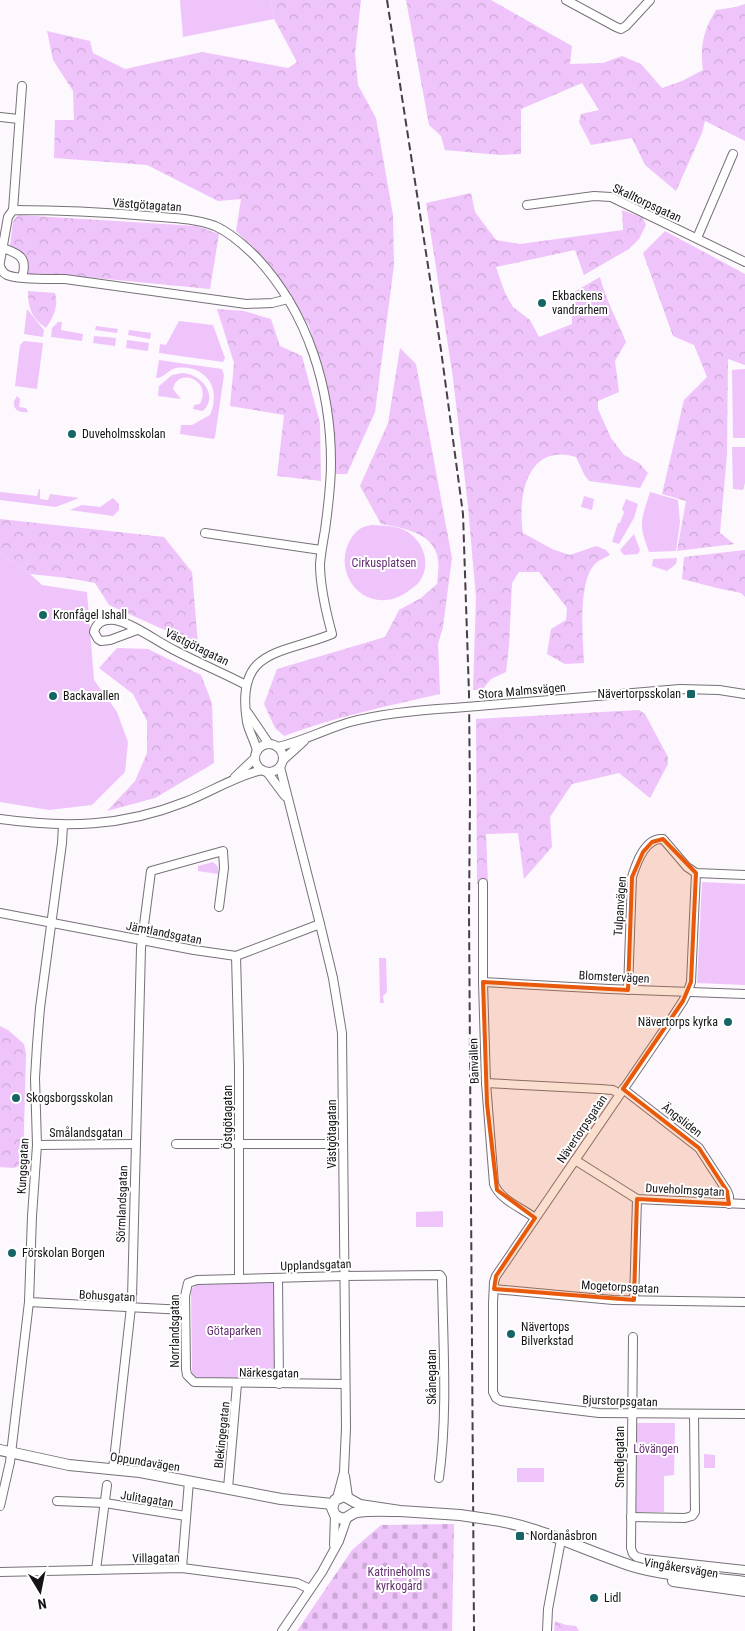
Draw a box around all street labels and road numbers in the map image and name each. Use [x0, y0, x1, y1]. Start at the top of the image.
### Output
street label: Skalltorpsgatan [610, 181, 684, 225]
street label: Västgötagatan [112, 196, 182, 214]
street label: Västgötagatan [163, 626, 231, 669]
street label: Stora Malmsvägen [478, 680, 567, 702]
street label: Tulpanvägen [611, 875, 629, 936]
street label: Jämtlandsgatan [125, 919, 203, 947]
street label: Blomstervägen [578, 968, 650, 986]
street label: Banvallen [466, 1038, 482, 1084]
street label: Östgötagatan [220, 1085, 235, 1149]
street label: Nävertorpsgatan [554, 1092, 610, 1166]
street label: Västgötagatan [325, 1099, 339, 1169]
street label: Ängsliden [659, 1099, 706, 1140]
street label: Smålandsgatan [49, 1126, 123, 1140]
street label: Kungsgatan [15, 1137, 31, 1194]
street label: Sörmlandsgatan [114, 1165, 130, 1243]
street label: Duveholmsgatan [645, 1181, 725, 1199]
street label: Upplandsgatan [280, 1257, 352, 1273]
street label: Mogetorpsgatan [581, 1278, 659, 1296]
street label: Bohusgatan [78, 1288, 136, 1304]
street label: Norrlandsgatan [168, 1294, 182, 1368]
street label: Skånegatan [425, 1349, 439, 1405]
street label: Närkesgatan [239, 1365, 299, 1381]
street label: Bjurstorpsgatan [582, 1393, 658, 1409]
street label: Blekingegatan [212, 1401, 232, 1469]
street label: Smedjegatan [613, 1426, 627, 1488]
street label: Oppundavägen [109, 1450, 181, 1474]
street label: Julitagatan [120, 1488, 175, 1510]
street label: Villagatan [132, 1551, 180, 1565]
street label: Vingåkersvägen [643, 1555, 719, 1581]

